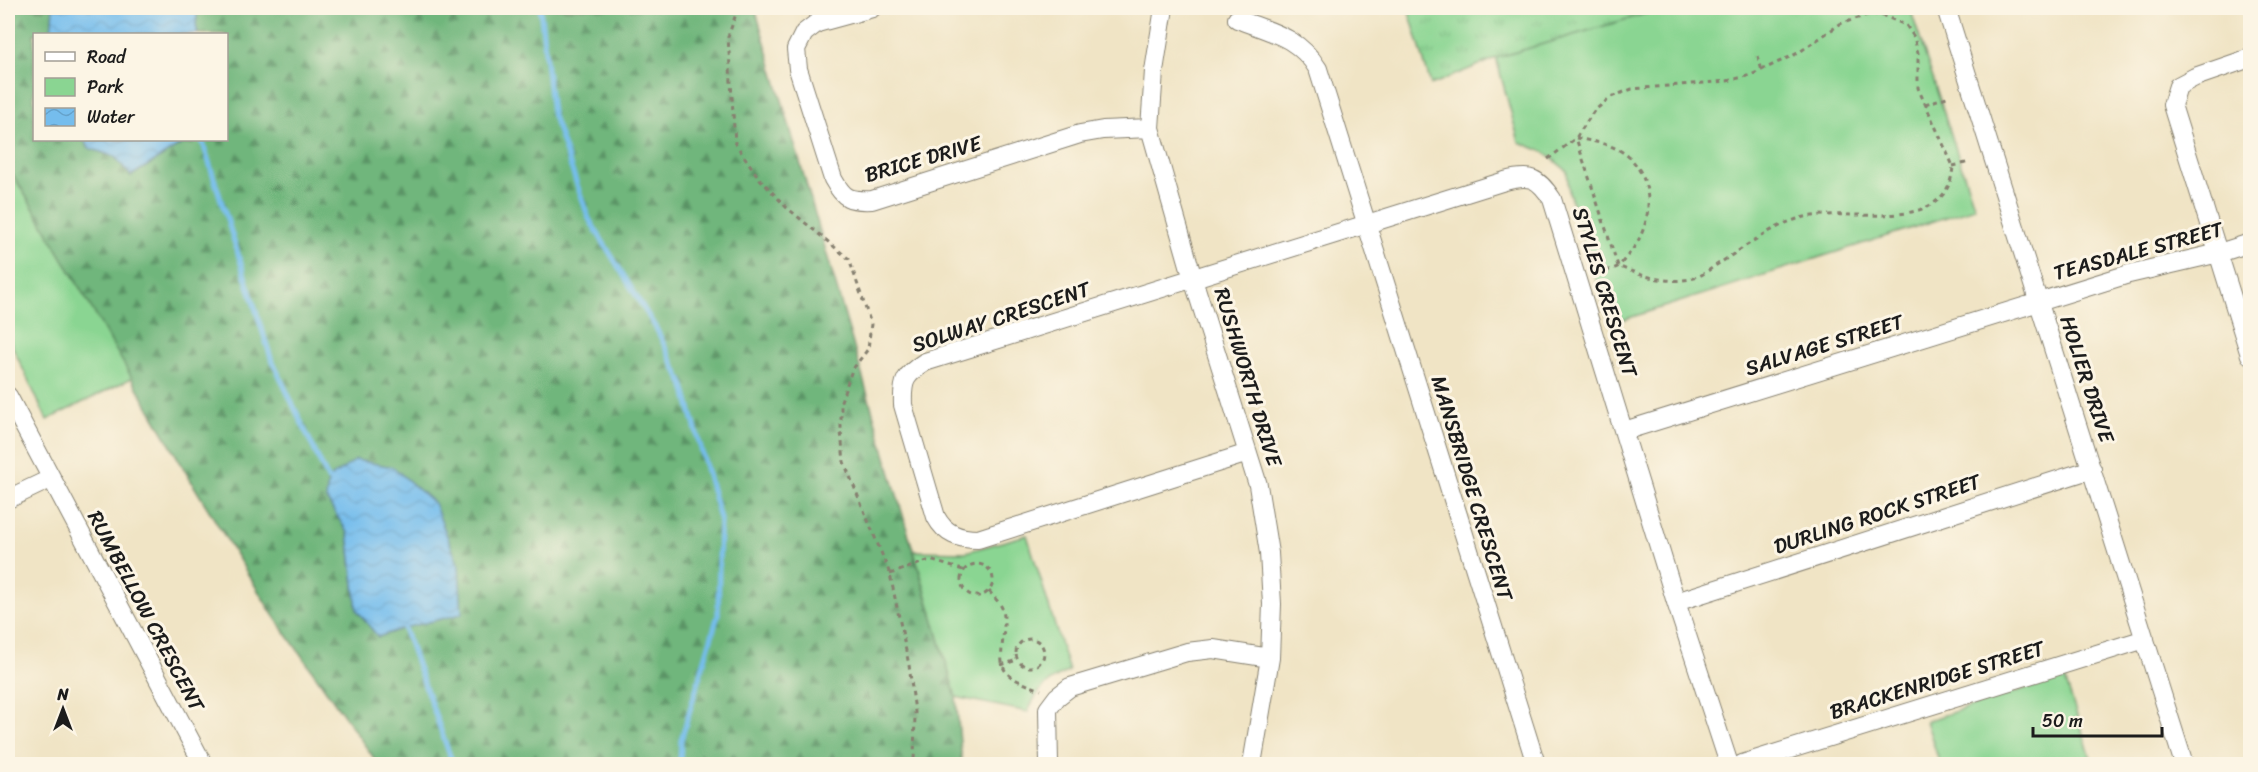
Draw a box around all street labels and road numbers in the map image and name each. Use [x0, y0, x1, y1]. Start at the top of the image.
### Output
street label: BRICE DRIVE [860, 124, 987, 194]
street label: STYLES CRESCENT [1561, 202, 1649, 384]
street label: TEASDALE STREET [2049, 210, 2229, 292]
street label: SOLWAY CRESCENT [907, 270, 1096, 364]
street label: RUSHWORTH DRIVE [1203, 283, 1294, 473]
street label: SALVAGE STREET [1740, 302, 1910, 387]
street label: HOLIER DRIVE [2049, 310, 2126, 449]
street label: MANSBRIDGE CRESCENT [1420, 371, 1525, 607]
street label: DURLING ROCK STREET [1769, 462, 1987, 565]
street label: RUMBELLOW CRESCENT [77, 503, 216, 720]
street label: BRACKENRIDGE STREET [1825, 629, 2051, 731]

